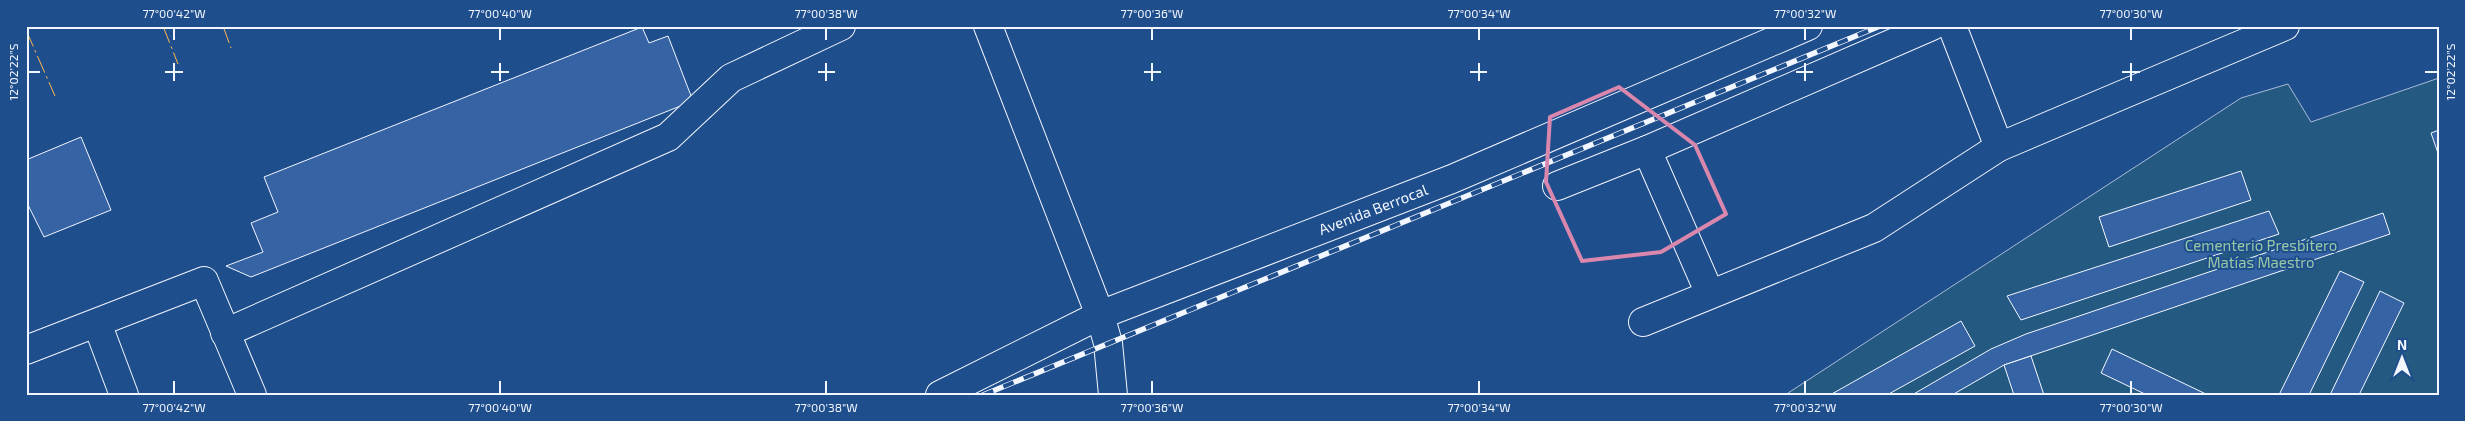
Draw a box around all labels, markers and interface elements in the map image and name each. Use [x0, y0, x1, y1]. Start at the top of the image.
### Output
text: 77°00'42"W [142, 6, 206, 20]
text: 77°00'40"W [468, 6, 532, 20]
text: 77°00'38"W [794, 6, 858, 20]
text: 77°00'36"W [1121, 6, 1183, 20]
text: 77°00'34"W [1447, 6, 1511, 20]
text: 77°00'32"W [1774, 6, 1836, 20]
text: 77°00'30"W [2099, 6, 2163, 20]
text: 12°02'22"S [6, 43, 20, 100]
text: 12°02'22"S [2443, 43, 2457, 100]
street label: Avenida Berrocal [1316, 180, 1431, 238]
park label: Cementerio Presbítero Matías Maestro [2185, 236, 2337, 271]
north arrow [2378, 334, 2428, 384]
text: N [2397, 336, 2407, 353]
text: 77°00'42"W [142, 400, 206, 414]
text: 77°00'40"W [468, 400, 532, 414]
text: 77°00'38"W [794, 400, 858, 414]
text: 77°00'36"W [1121, 400, 1183, 414]
text: 77°00'34"W [1447, 400, 1511, 414]
text: 77°00'32"W [1774, 400, 1836, 414]
text: 77°00'30"W [2099, 400, 2163, 414]

